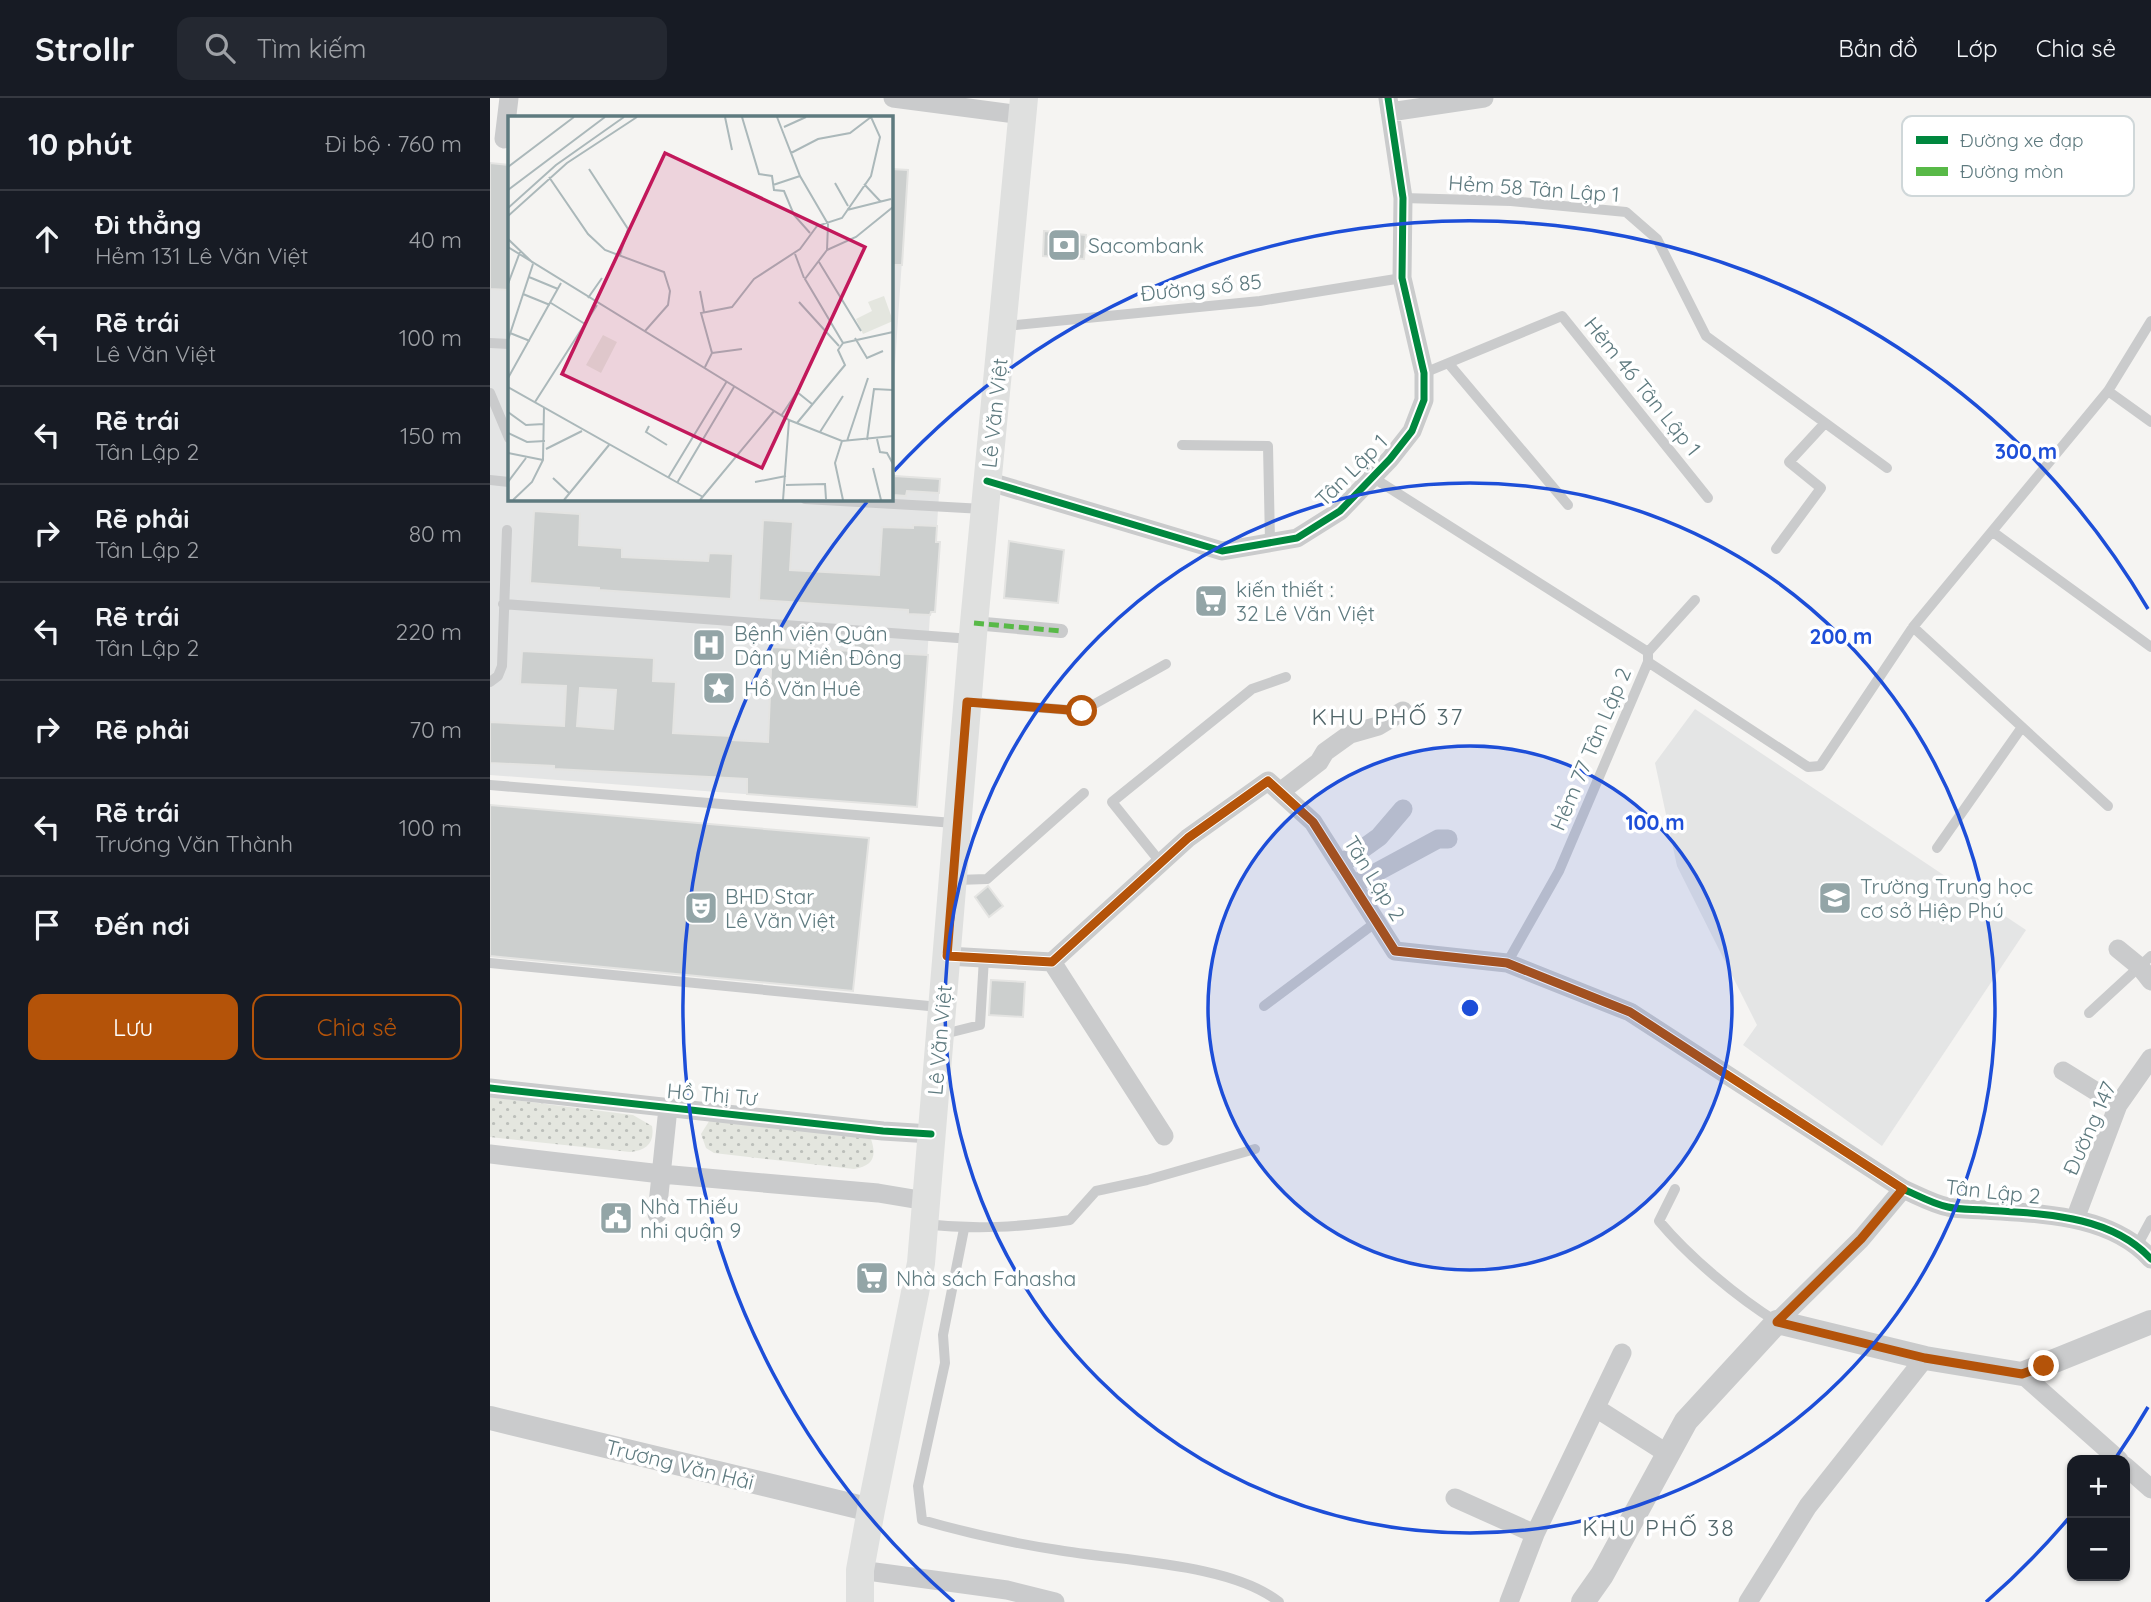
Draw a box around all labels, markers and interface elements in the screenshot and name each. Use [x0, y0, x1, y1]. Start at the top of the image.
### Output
search box [177, 17, 667, 80]
text: Strollr [35, 28, 135, 69]
icon: search [201, 29, 239, 67]
text: Tìm kiếm [257, 32, 367, 65]
text: Bản đồ [1838, 33, 1918, 63]
text: Lớp [1956, 33, 1998, 63]
text: Chia sẻ [2036, 33, 2116, 63]
inset map [508, 116, 892, 500]
legend [1902, 116, 2134, 196]
text: 10 phút [28, 125, 133, 163]
text: Đường xe đạp [1960, 128, 2083, 152]
text: Đi bộ · 760 m [325, 129, 462, 158]
text: Đường mòn [1960, 159, 2064, 183]
street label: Hẻm 58 Tân Lập 1 [1447, 169, 1621, 207]
text: Đi thẳng [95, 208, 201, 241]
icon: ahead [28, 220, 66, 258]
text: 40 m [409, 225, 462, 254]
bank icon: Sacombank [1045, 226, 1083, 264]
place label: Sacombank [1088, 232, 1204, 258]
text: Hẻm 131 Lê Văn Việt [95, 241, 308, 270]
street label: Đường số 85 [1139, 268, 1263, 306]
text: Rẽ trái [95, 306, 179, 339]
street label: Hẻm 46 Tân Lập 1 [1579, 311, 1707, 461]
icon: left [28, 318, 66, 356]
text: 100 m [399, 323, 462, 352]
text: Lê Văn Việt [95, 339, 216, 368]
street label: Lê Văn Việt [975, 357, 1013, 469]
text: Rẽ trái [95, 404, 179, 437]
icon: left [28, 416, 66, 454]
text: 150 m [400, 421, 462, 450]
street label: Tân Lập 1 [1310, 429, 1392, 511]
text: Tân Lập 2 [95, 437, 199, 466]
text: 300 m [1995, 438, 2057, 464]
text: Rẽ phải [95, 502, 189, 535]
icon: right [28, 514, 66, 552]
text: 80 m [409, 519, 462, 548]
text: Tân Lập 2 [95, 535, 199, 564]
place label: kiến thiết : 32 Lê Văn Việt [1236, 576, 1375, 626]
supermarket icon: kiến thiết : 32 Lê Văn Việt [1192, 582, 1230, 620]
text: Rẽ trái [95, 600, 179, 633]
icon: left [28, 612, 66, 650]
text: 220 m [396, 617, 462, 646]
place label: Bệnh viện Quân Dân y Miền Đông [734, 620, 902, 670]
text: 200 m [1810, 623, 1872, 649]
hospital icon: Bệnh viện Quân Dân y Miền Đông [690, 626, 728, 664]
text: Tân Lập 2 [95, 633, 199, 662]
street label: Hẻm 77 Tân Lập 2 [1544, 664, 1636, 834]
place icon: Hồ Văn Huê [700, 669, 738, 707]
place label: Hồ Văn Huê [744, 675, 861, 701]
route start [1066, 695, 1097, 726]
district label: KHU PHỐ 37 [1312, 702, 1464, 731]
icon: right [28, 710, 66, 748]
text: Rẽ phải [95, 713, 189, 746]
text: 70 m [409, 715, 462, 744]
text: Rẽ trái [95, 796, 179, 829]
icon: left [28, 808, 66, 846]
text: 100 m [1625, 809, 1685, 835]
text: 100 m [399, 813, 462, 842]
text: Trương Văn Thành [95, 829, 293, 858]
street label: Tân Lập 2 [1339, 831, 1411, 925]
place label: Trường Trung học cơ sở Hiệp Phú [1860, 873, 2033, 923]
school or university icon: Trường Trung học cơ sở Hiệp Phú [1816, 879, 1854, 917]
place label: BHD Star Lê Văn Việt [725, 883, 836, 933]
theatre icon: BHD Star Lê Văn Việt [682, 889, 720, 927]
icon: arrive [28, 906, 66, 944]
text: Đến nơi [95, 909, 190, 942]
street label: Lê Văn Việt [921, 984, 957, 1096]
button: Lưu [28, 994, 238, 1060]
button: Chia sẻ [252, 994, 462, 1060]
centre of rings [1458, 996, 1482, 1020]
street label: Hồ Thị Tư [666, 1077, 759, 1111]
street label: Đường 147 [2057, 1077, 2121, 1179]
street label: Tân Lập 2 [1944, 1173, 2042, 1209]
place label: Nhà Thiếu nhi quận 9 [640, 1193, 741, 1243]
public building icon: Nhà Thiếu nhi quận 9 [597, 1199, 635, 1237]
supermarket icon: Nhà sách Fahasha [853, 1259, 891, 1297]
place label: Nhà sách Fahasha [896, 1265, 1076, 1291]
route end [2028, 1350, 2059, 1381]
street label: Trương Văn Hải [603, 1433, 757, 1495]
map controls [2067, 1455, 2130, 1581]
button: + [2067, 1455, 2130, 1518]
district label: KHU PHỐ 38 [1582, 1513, 1736, 1542]
button: − [2067, 1518, 2130, 1581]

